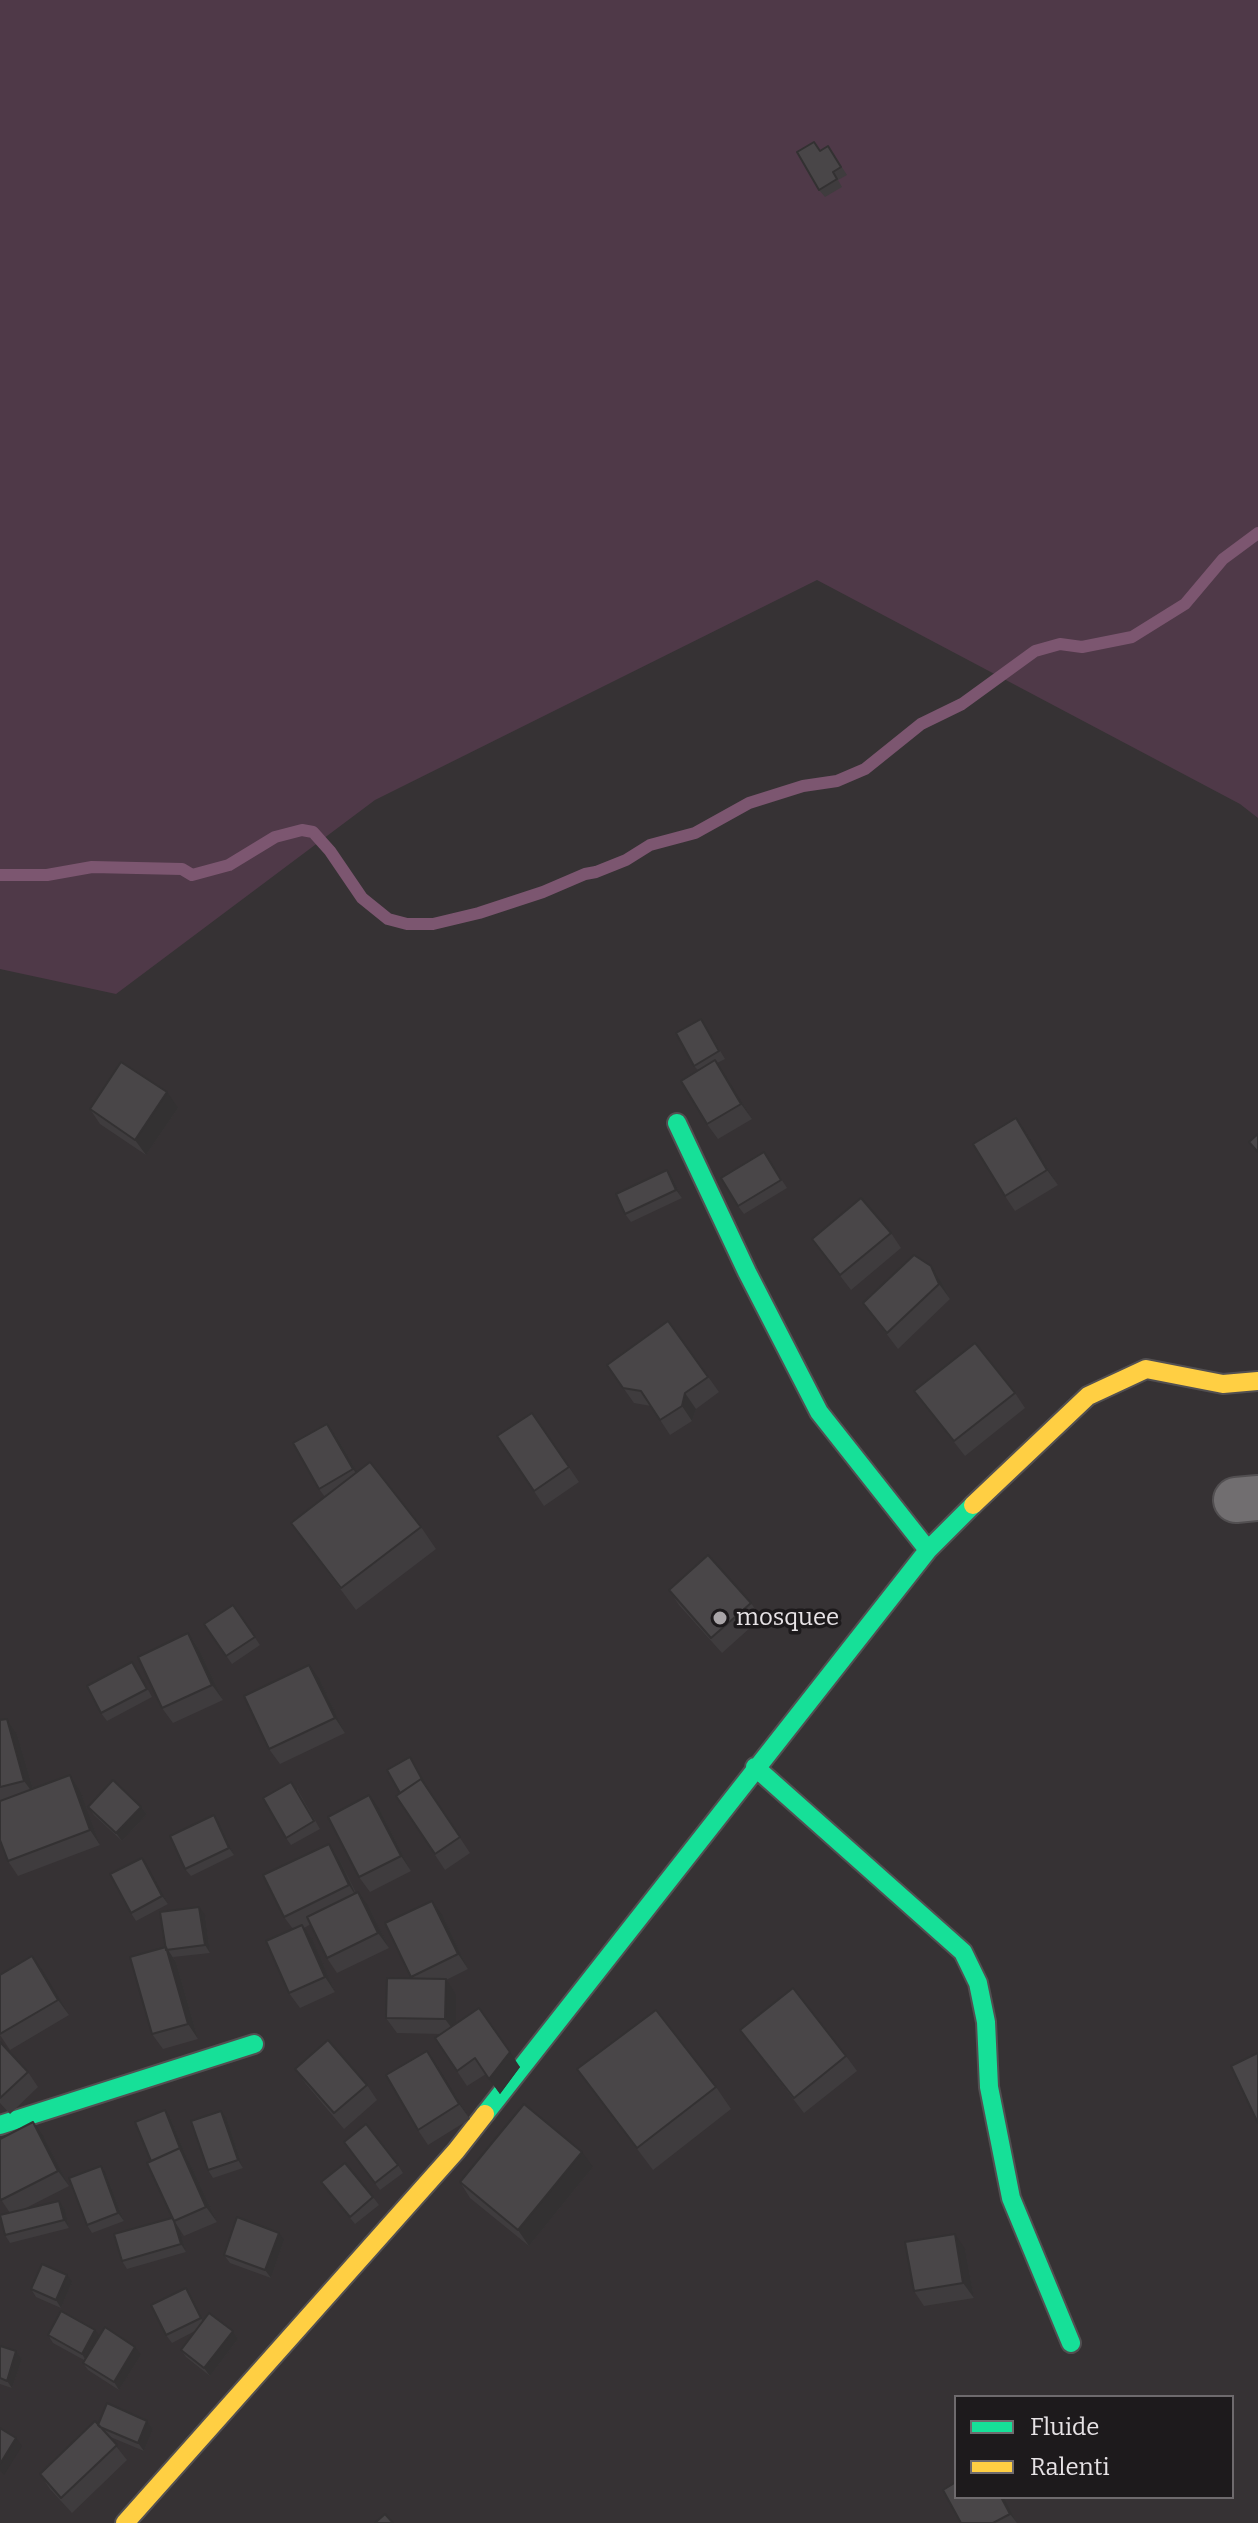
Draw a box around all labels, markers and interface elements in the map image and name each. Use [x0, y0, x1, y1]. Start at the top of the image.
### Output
place label: mosquee [736, 1604, 839, 1632]
marker: mosquee [711, 1609, 729, 1627]
legend [954, 2395, 1234, 2499]
text: Fluide [1030, 2413, 1099, 2441]
text: Ralenti [1030, 2453, 1110, 2481]

